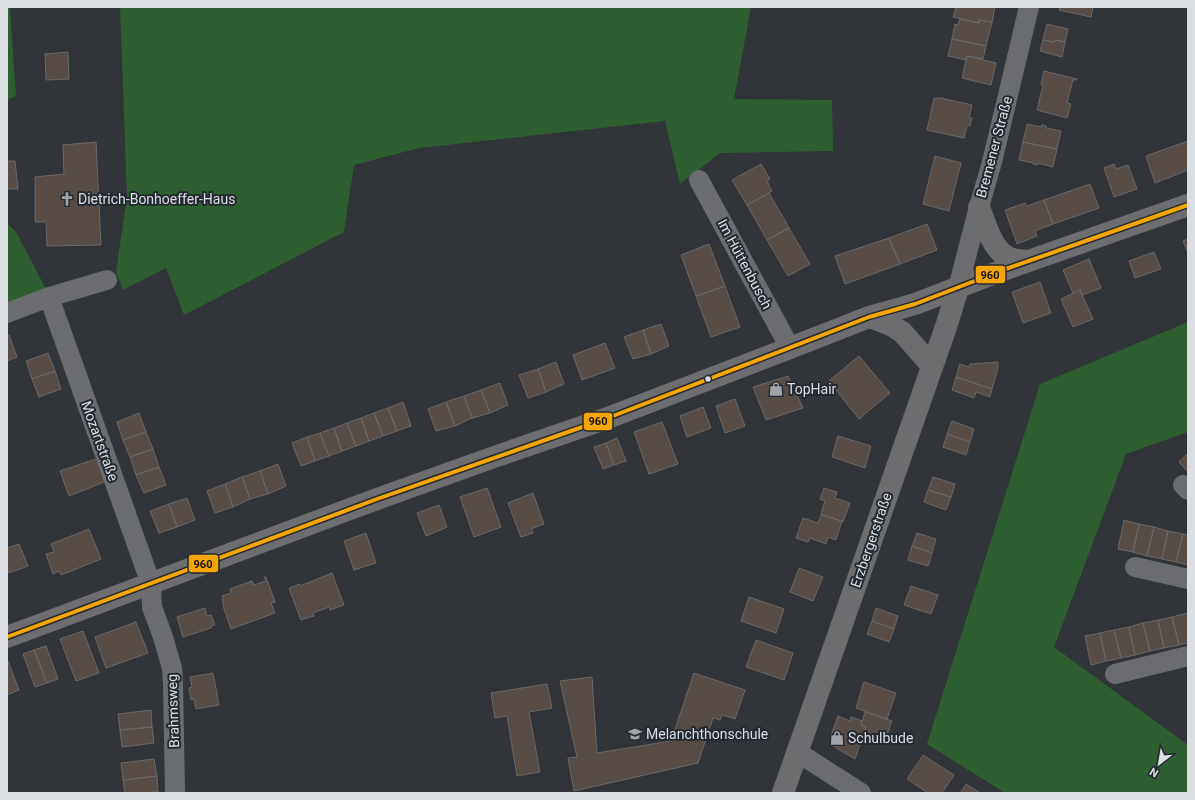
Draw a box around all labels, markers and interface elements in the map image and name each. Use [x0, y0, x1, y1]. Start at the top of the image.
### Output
street label: Bremener Straße [973, 94, 1015, 200]
church icon: Dietrich-Bonhoeffer-Haus [59, 191, 75, 207]
place label: Dietrich-Bonhoeffer-Haus [78, 191, 235, 207]
street label: Im Hüttenbusch [715, 216, 775, 312]
line badge: 960 [975, 265, 1006, 284]
text: 960 [981, 269, 999, 282]
unlabelled marker [703, 374, 713, 384]
shop icon: TopHair [768, 381, 784, 397]
place label: TopHair [787, 381, 837, 397]
street label: Mozartstraße [78, 399, 122, 483]
line badge: 960 [583, 412, 613, 431]
text: 960 [589, 415, 607, 428]
street label: Erzbergerstraße [847, 490, 895, 590]
line badge: 960 [188, 554, 219, 573]
text: 960 [194, 558, 212, 571]
street label: Brahmsweg [164, 674, 182, 748]
school or university icon: Melanchthonschule [627, 726, 643, 742]
place label: Melanchthonschule [646, 726, 768, 742]
shop icon: Schulbude [829, 730, 845, 746]
place label: Schulbude [848, 730, 913, 746]
north arrow [1139, 744, 1179, 784]
text: N [1147, 764, 1161, 780]

